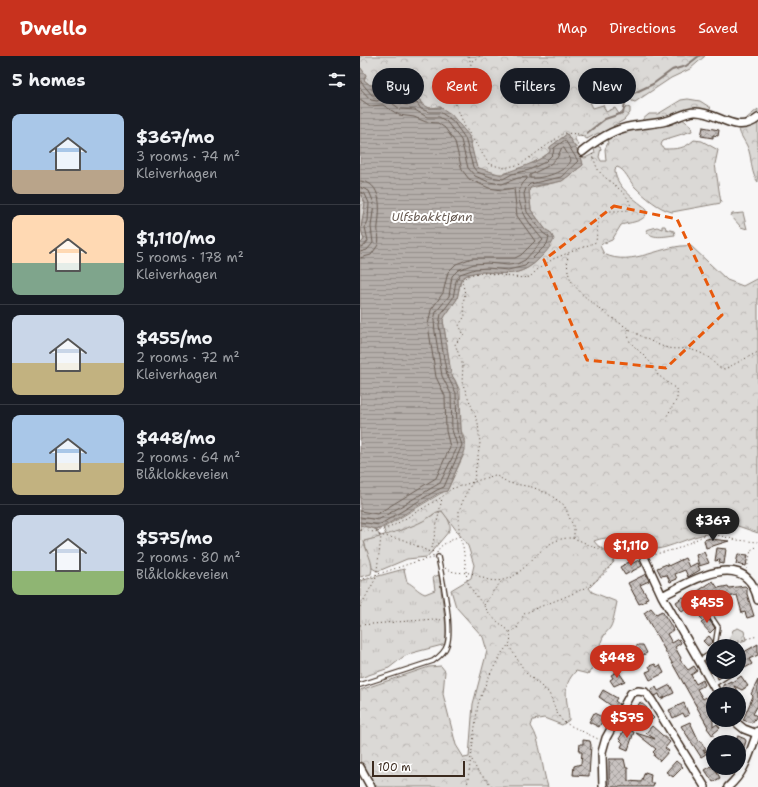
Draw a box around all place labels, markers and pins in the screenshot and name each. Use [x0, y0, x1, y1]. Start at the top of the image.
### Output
pin: $367 [689, 508, 737, 542]
pin: $1,110 [598, 533, 664, 567]
pin: $455 [683, 590, 731, 624]
pin: $448 [593, 645, 641, 679]
pin: $575 [603, 705, 651, 739]

